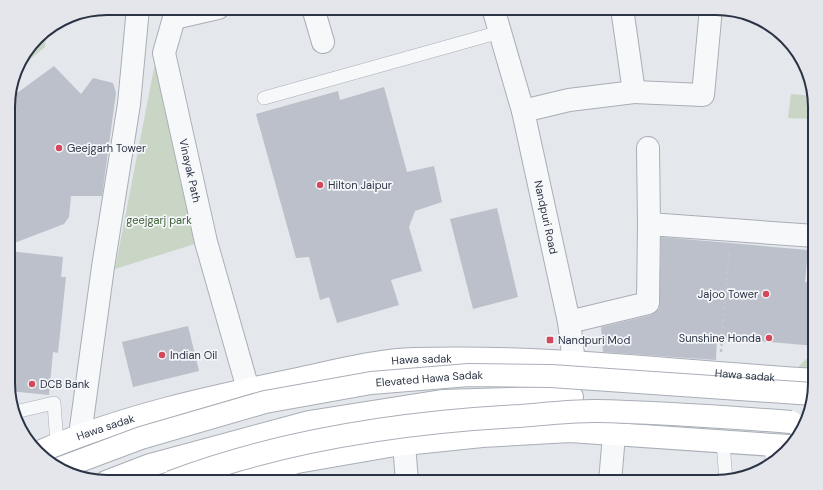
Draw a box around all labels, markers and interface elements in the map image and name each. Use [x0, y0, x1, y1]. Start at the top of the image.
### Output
street label: Vinayak Path [176, 137, 204, 204]
place label: Geejgarh Tower [67, 141, 146, 155]
marker: Geejgarh Tower [54, 143, 64, 153]
place label: Hilton Jaipur [328, 178, 392, 192]
street label: Nandpuri Road [531, 179, 561, 256]
marker: Hilton Jaipur [315, 180, 325, 190]
park label: geejgarj park [126, 213, 192, 227]
place label: Jajoo Tower [698, 287, 758, 301]
marker: Jajoo Tower [761, 289, 771, 299]
place label: Sunshine Honda [679, 331, 761, 345]
place label: Nandpuri Mod [558, 333, 630, 347]
marker: Sunshine Honda [764, 333, 774, 343]
marker: Nandpuri Mod [545, 335, 555, 345]
place label: Indian Oil [170, 348, 217, 362]
marker: Indian Oil [157, 350, 167, 360]
street label: Hawa sadak [391, 351, 452, 368]
street label: Hawa sadak [714, 366, 776, 384]
street label: Elevated Hawa Sadak [375, 368, 484, 390]
place label: DCB Bank [40, 377, 90, 391]
marker: DCB Bank [27, 379, 37, 389]
street label: Hawa sadak [74, 411, 137, 443]

